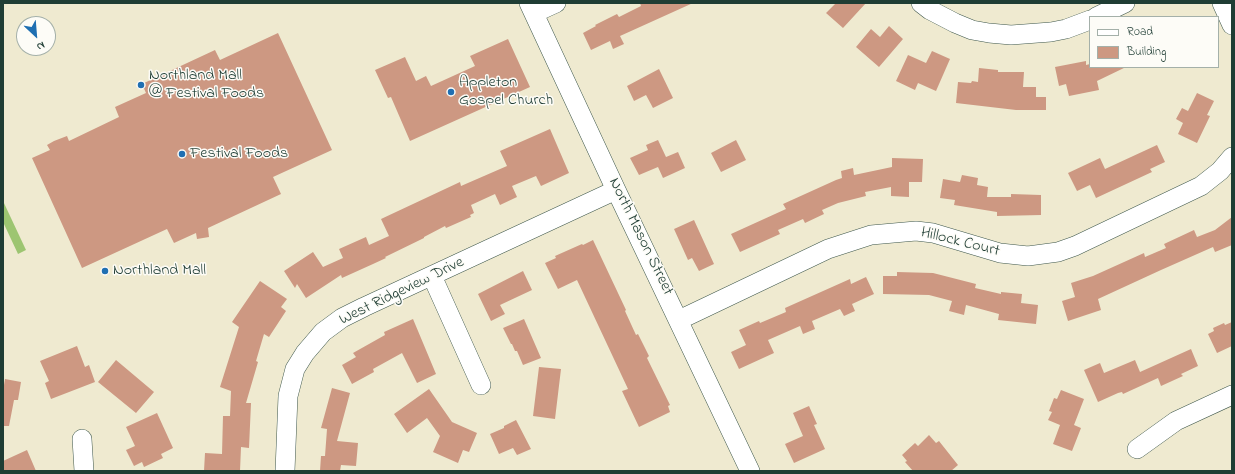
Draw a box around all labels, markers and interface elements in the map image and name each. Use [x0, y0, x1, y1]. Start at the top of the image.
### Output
north arrow [16, 16, 56, 56]
legend [1089, 16, 1219, 68]
text: Road [1127, 23, 1153, 41]
text: N [34, 37, 48, 55]
text: Building [1127, 43, 1166, 61]
place label: Northland Mall @ Festival Foods [149, 66, 264, 104]
place label: Appleton Gospel Church [459, 73, 553, 111]
marker: Northland Mall @ Festival Foods [136, 80, 146, 90]
marker: Appleton Gospel Church [446, 87, 456, 97]
place label: Festival Foods [190, 144, 288, 164]
marker: Festival Foods [177, 149, 187, 159]
street label: North Mason Street [603, 175, 677, 299]
street label: Hillock Court [919, 224, 1001, 262]
street label: West Ridgeview Drive [337, 253, 467, 331]
place label: Northland Mall [113, 261, 206, 281]
marker: Northland Mall [100, 266, 110, 276]

